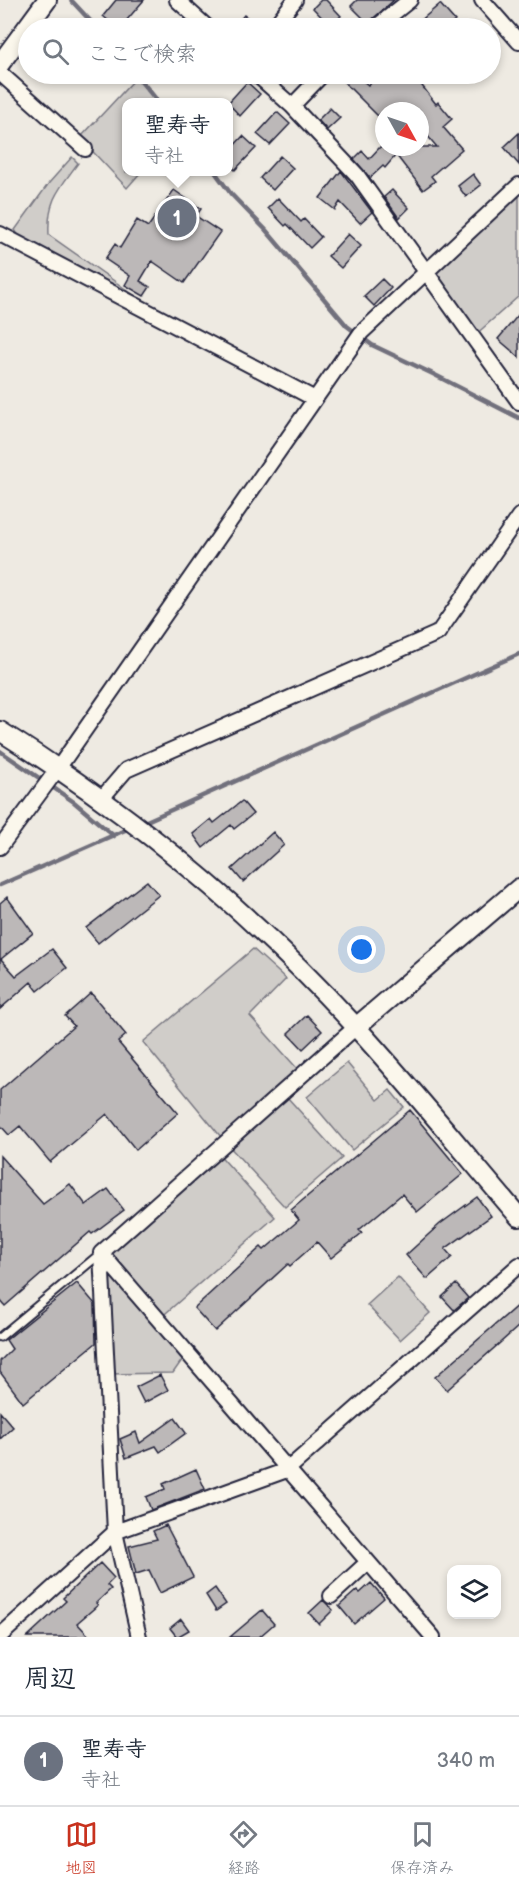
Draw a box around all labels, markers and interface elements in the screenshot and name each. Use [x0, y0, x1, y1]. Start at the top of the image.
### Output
search box [18, 18, 501, 84]
icon: search [39, 35, 72, 68]
text: ここで検索 [87, 41, 197, 68]
popup [122, 98, 233, 176]
north arrow [375, 102, 429, 156]
text: 聖寿寺 [144, 112, 211, 139]
text: 寺社 [144, 144, 184, 168]
pin: 1 [158, 196, 196, 240]
your location [347, 935, 376, 964]
map controls [447, 1565, 501, 1619]
button: layers [447, 1565, 501, 1619]
text: 周辺 [24, 1664, 76, 1695]
text: 聖寿寺 [81, 1736, 147, 1763]
text: 1 [39, 1749, 48, 1773]
text: 340 m [437, 1749, 495, 1773]
text: 寺社 [81, 1768, 121, 1792]
tab: 地図 [65, 1818, 98, 1878]
tab: 経路 [227, 1818, 260, 1878]
tab: 保存済み [390, 1818, 454, 1878]

